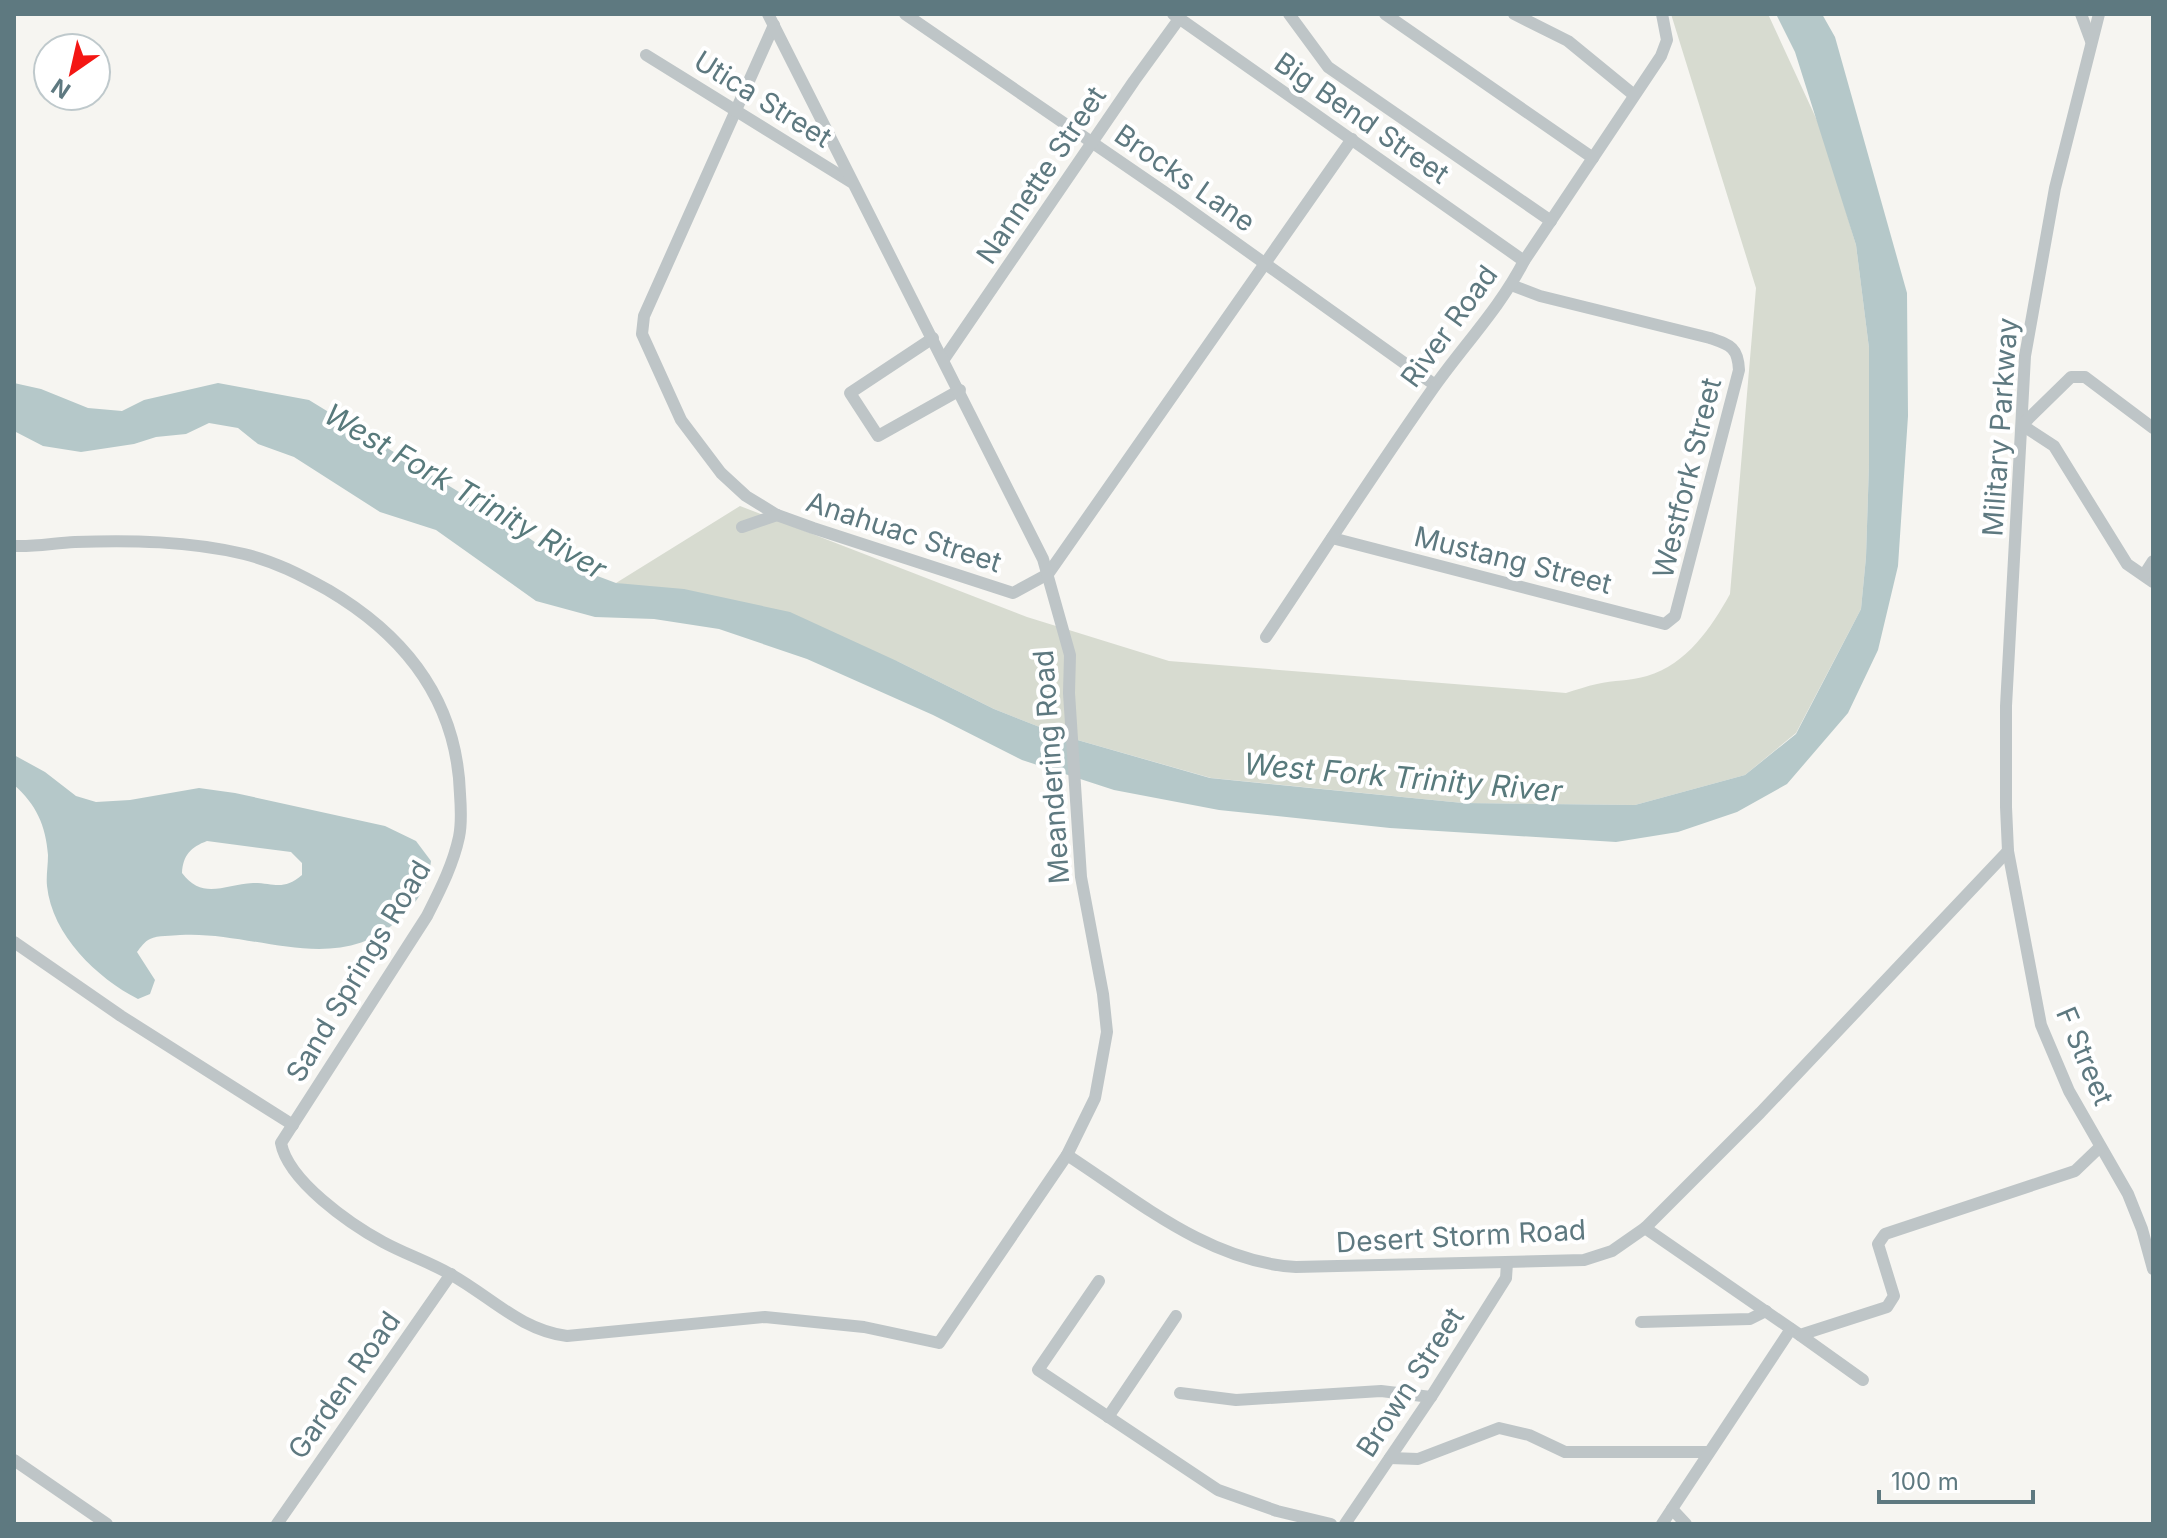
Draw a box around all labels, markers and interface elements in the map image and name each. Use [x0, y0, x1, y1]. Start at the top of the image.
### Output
north arrow [32, 32, 112, 112]
street label: Utica Street [688, 43, 838, 155]
street label: Big Bend Street [1268, 45, 1456, 191]
text: N [47, 73, 75, 104]
street label: Nannette Street [969, 80, 1113, 270]
street label: Brocks Lane [1108, 117, 1262, 239]
street label: River Road [1393, 258, 1505, 394]
street label: Military Parkway [1975, 316, 2025, 538]
street label: Westfork Street [1646, 374, 1728, 582]
water label: West Fork Trinity River [318, 396, 613, 587]
street label: Anahuac Street [802, 484, 1006, 580]
street label: Mustang Street [1411, 519, 1615, 601]
street label: Meandering Road [1026, 649, 1076, 885]
water label: West Fork Trinity River [1242, 745, 1565, 809]
street label: Sand Springs Road [279, 854, 437, 1088]
street label: F Street [2049, 1002, 2121, 1110]
street label: Desert Storm Road [1335, 1212, 1587, 1260]
street label: Brown Street [1349, 1301, 1471, 1463]
street label: Garden Road [281, 1305, 407, 1465]
scale bar [1879, 1454, 2033, 1504]
text: 100 m [1891, 1467, 1959, 1496]

